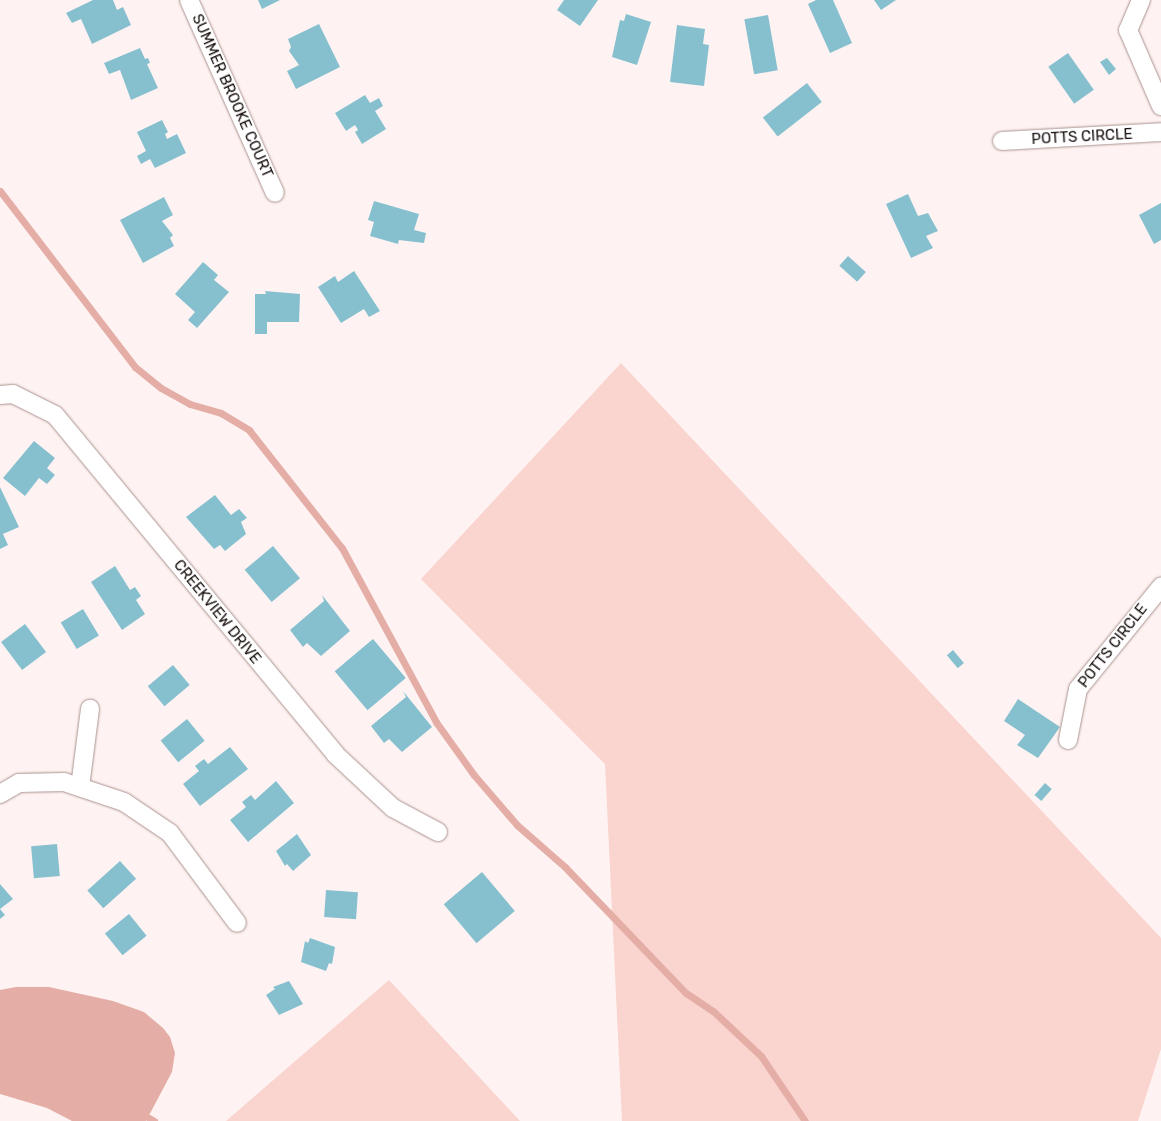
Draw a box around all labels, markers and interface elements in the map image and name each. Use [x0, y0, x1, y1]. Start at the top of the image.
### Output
street label: SUMMER BROOKE COURT [188, 11, 276, 181]
street label: POTTS CIRCLE [1031, 125, 1133, 149]
street label: CREEKVIEW DRIVE [169, 556, 265, 668]
street label: POTTS CIRCLE [1075, 601, 1151, 691]

